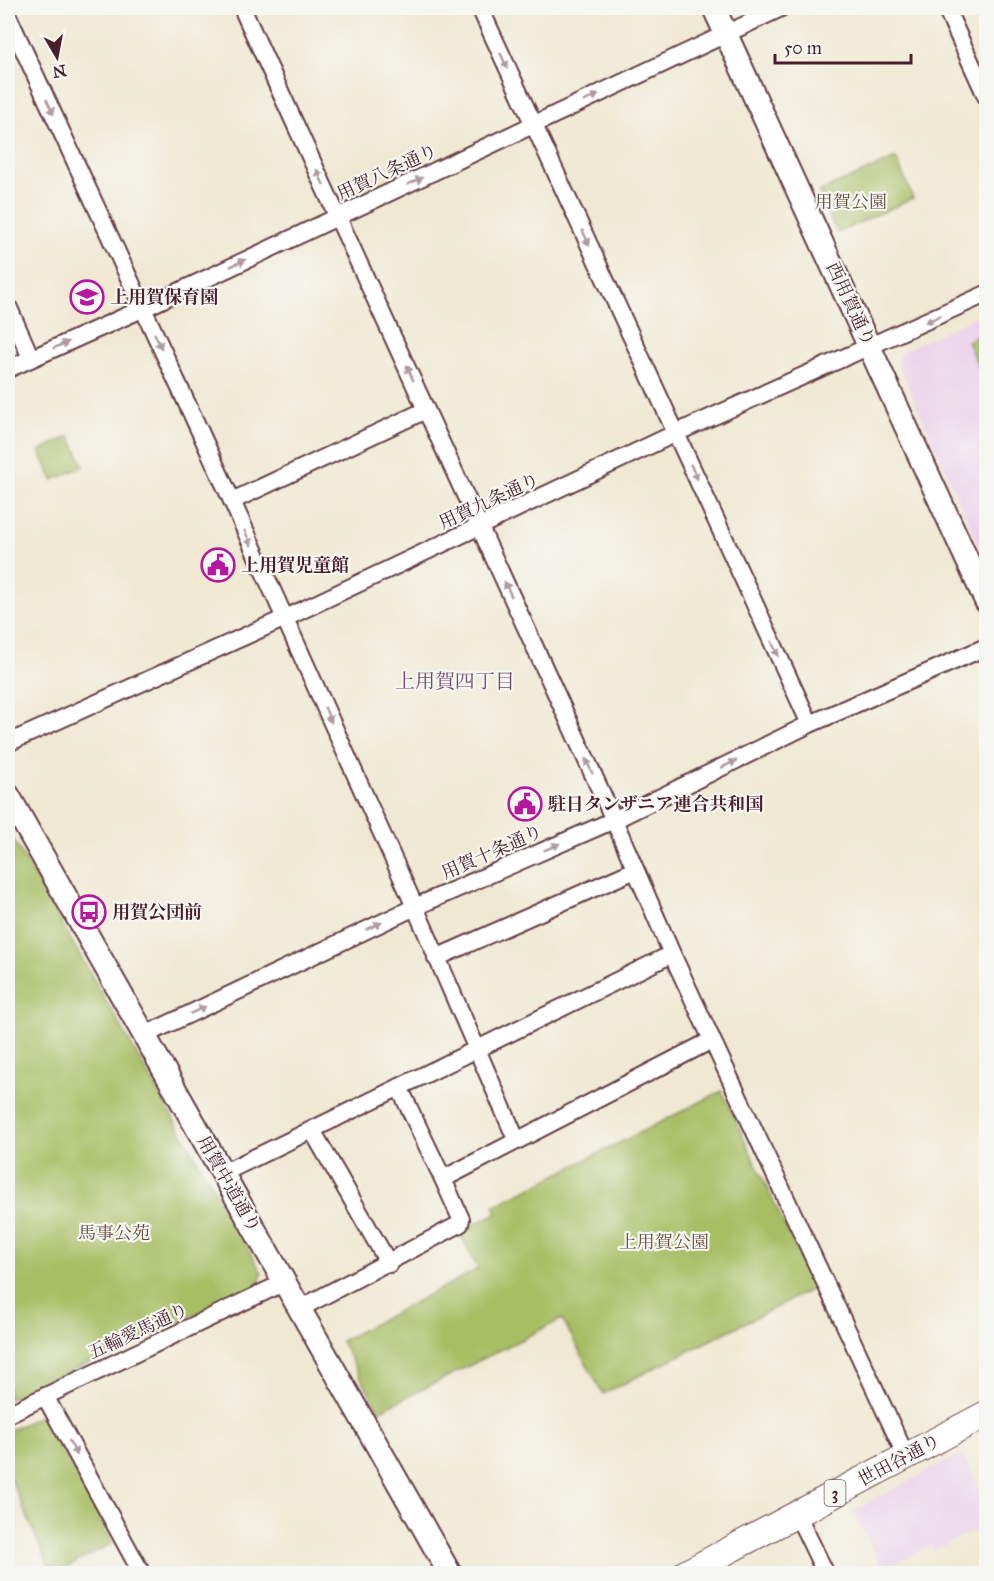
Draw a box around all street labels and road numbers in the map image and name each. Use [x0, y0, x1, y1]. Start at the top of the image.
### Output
street label: 用賀八条通り [333, 139, 441, 205]
street label: 西用賀通り [822, 259, 880, 349]
street label: 用賀九条通り [435, 468, 543, 534]
street label: 用賀十条通り [438, 820, 546, 884]
street label: 用賀中道通り [192, 1132, 266, 1236]
street label: 五輪愛馬通り [84, 1298, 192, 1364]
street label: 世田谷通り [854, 1429, 944, 1491]
road number: 3 [824, 1480, 846, 1506]

